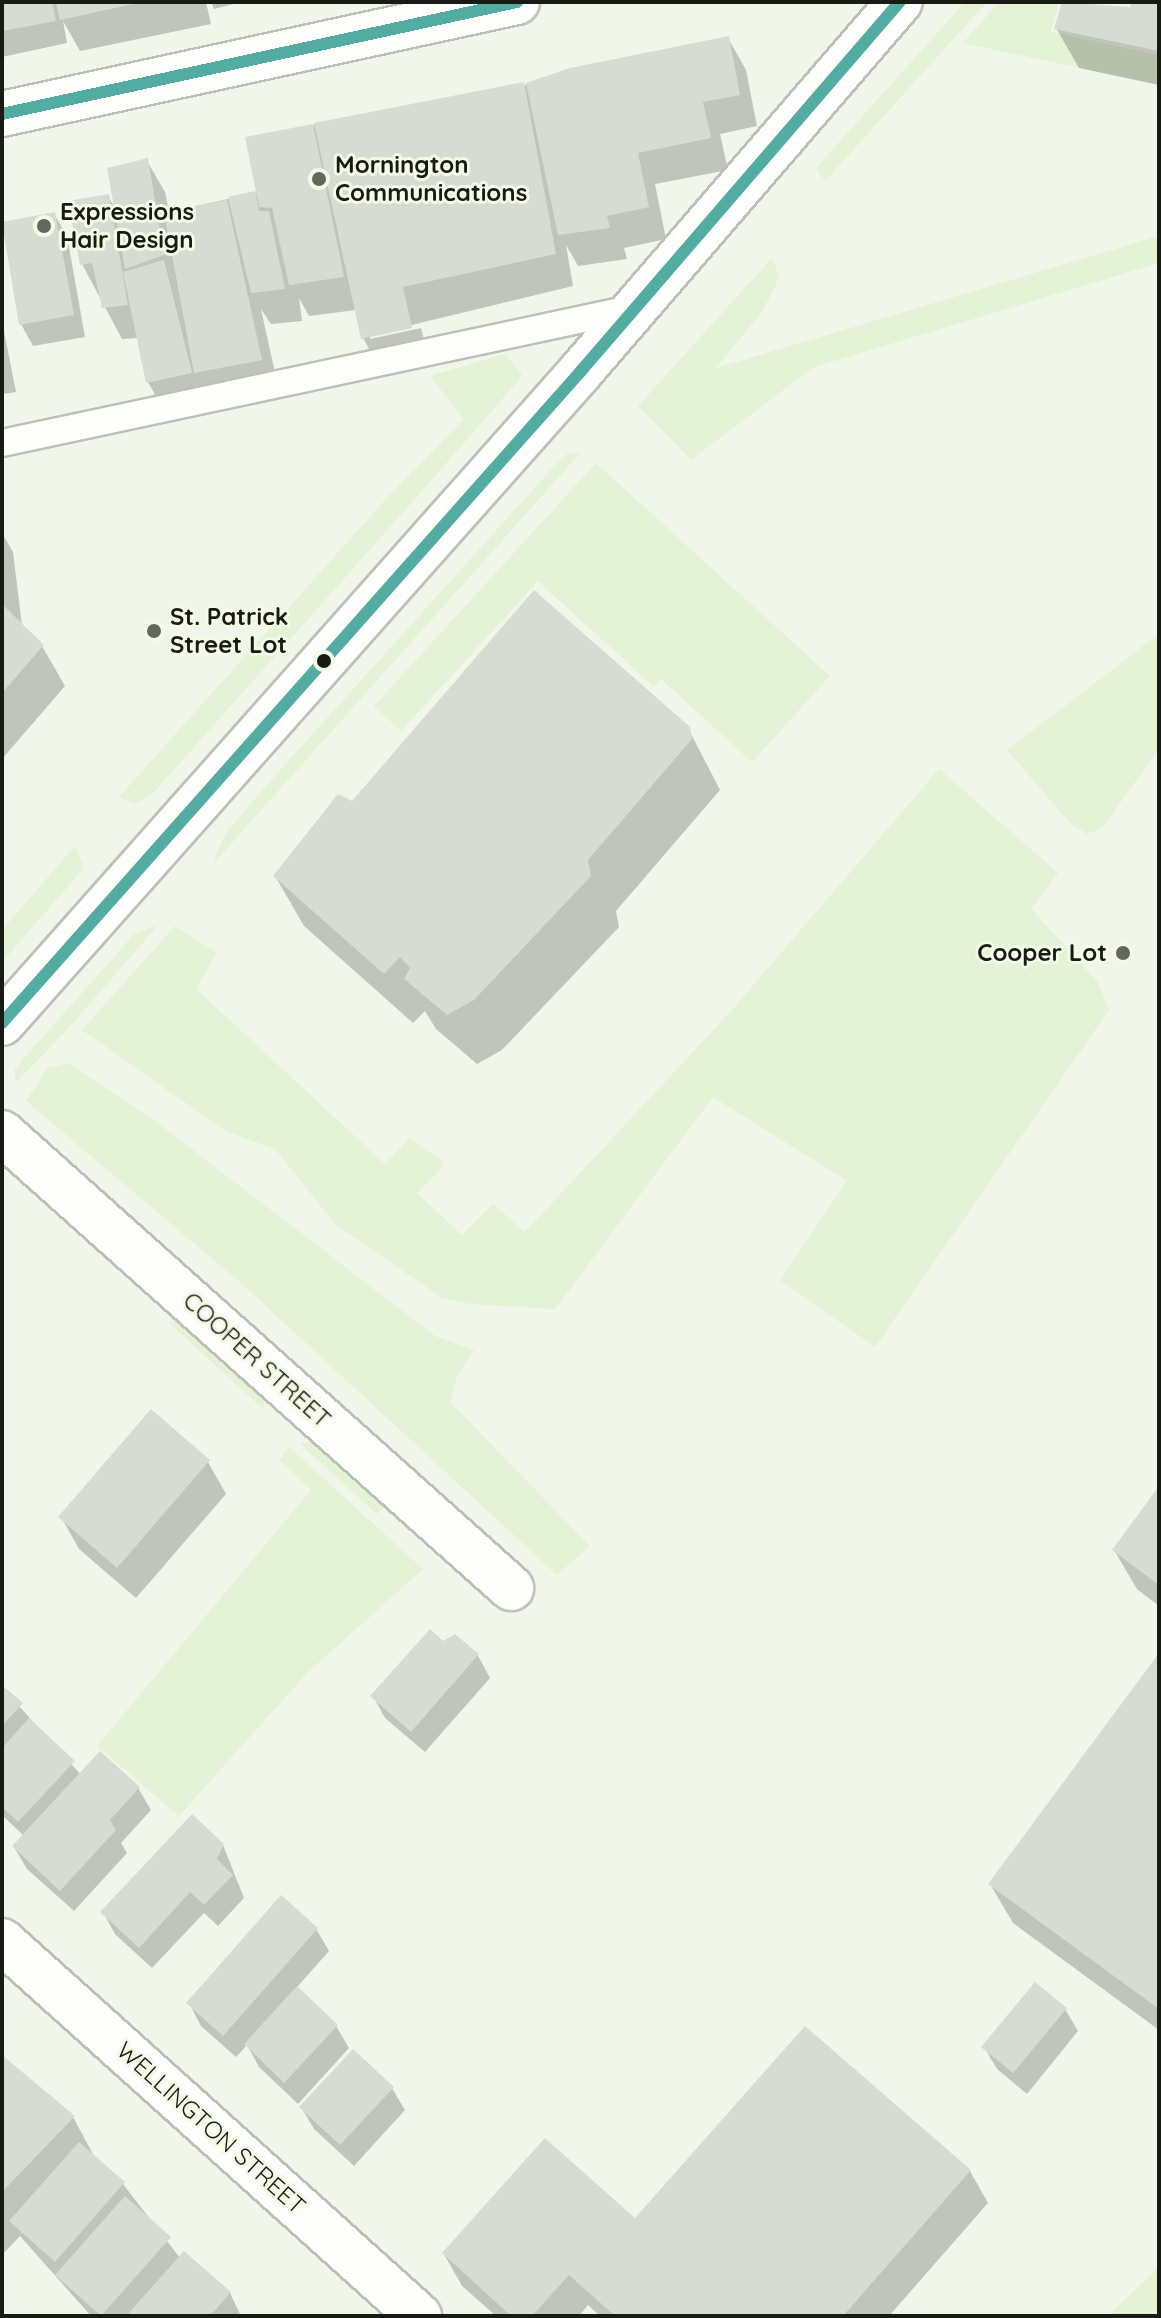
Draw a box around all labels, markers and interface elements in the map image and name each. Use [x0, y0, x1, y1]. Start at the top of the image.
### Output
place label: Mornington Communications [335, 151, 527, 207]
marker: Mornington Communications [310, 170, 328, 188]
place label: Expressions Hair Design [60, 198, 194, 254]
marker: Expressions Hair Design [35, 217, 53, 235]
place label: St. Patrick Street Lot [170, 603, 288, 659]
marker: St. Patrick Street Lot [145, 622, 163, 640]
unlabelled marker [316, 653, 332, 669]
place label: Cooper Lot [977, 939, 1107, 967]
marker: Cooper Lot [1114, 944, 1132, 962]
street label: COOPER STREET [177, 1286, 337, 1434]
street label: WELLINGTON STREET [111, 2036, 311, 2220]

